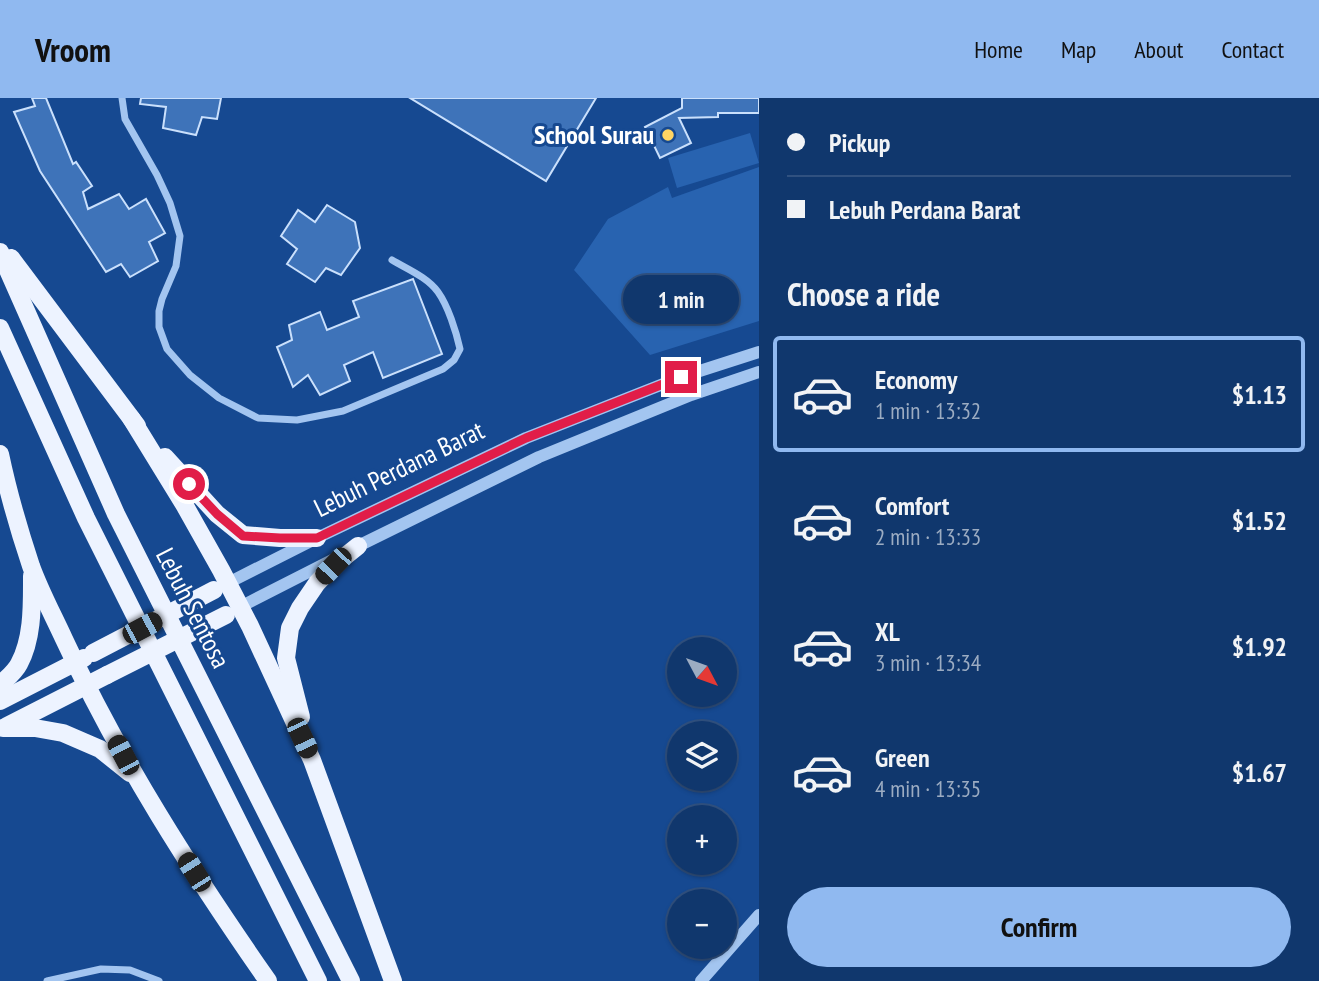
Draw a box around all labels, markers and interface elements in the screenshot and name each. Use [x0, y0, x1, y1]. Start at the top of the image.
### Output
text: Vroom [35, 28, 111, 71]
text: Home [974, 34, 1023, 65]
text: Map [1061, 34, 1096, 65]
text: About [1134, 34, 1183, 65]
text: Contact [1221, 34, 1284, 65]
place label: School Surau [534, 118, 654, 151]
text: Pickup [829, 126, 890, 159]
marker: School Surau [660, 127, 676, 143]
text: Lebuh Perdana Barat [829, 193, 1020, 226]
text: Choose a ride [787, 273, 940, 315]
callout: 1 min [623, 275, 739, 324]
text: 1 min [658, 285, 704, 314]
route end [665, 361, 697, 393]
icon: car [791, 363, 854, 426]
text: Economy [875, 363, 957, 396]
text: $1.13 [1232, 378, 1287, 411]
text: 1 min · 13:32 [875, 396, 981, 425]
street label: Lebuh Perdana Barat [308, 413, 489, 524]
route start [173, 468, 205, 500]
icon: car [791, 489, 854, 552]
text: Comfort [875, 489, 949, 522]
text: $1.52 [1232, 504, 1287, 537]
text: 2 min · 13:33 [875, 522, 981, 551]
street label: Lebuh Sentosa [149, 542, 238, 673]
car [311, 544, 356, 588]
car [119, 609, 166, 647]
icon: car [791, 615, 854, 678]
text: XL [875, 615, 900, 648]
text: $1.92 [1232, 630, 1287, 663]
north arrow [667, 637, 737, 707]
map controls [667, 637, 737, 959]
text: 3 min · 13:34 [875, 648, 981, 677]
car [284, 715, 321, 761]
button: layers [667, 721, 737, 791]
car [104, 732, 143, 778]
icon: car [791, 741, 854, 804]
text: Green [875, 741, 930, 774]
text: $1.67 [1232, 756, 1287, 789]
text: 4 min · 13:35 [875, 774, 981, 803]
button: + [667, 805, 737, 875]
car [174, 849, 215, 895]
button: Confirm [787, 887, 1291, 967]
button: − [667, 889, 737, 959]

